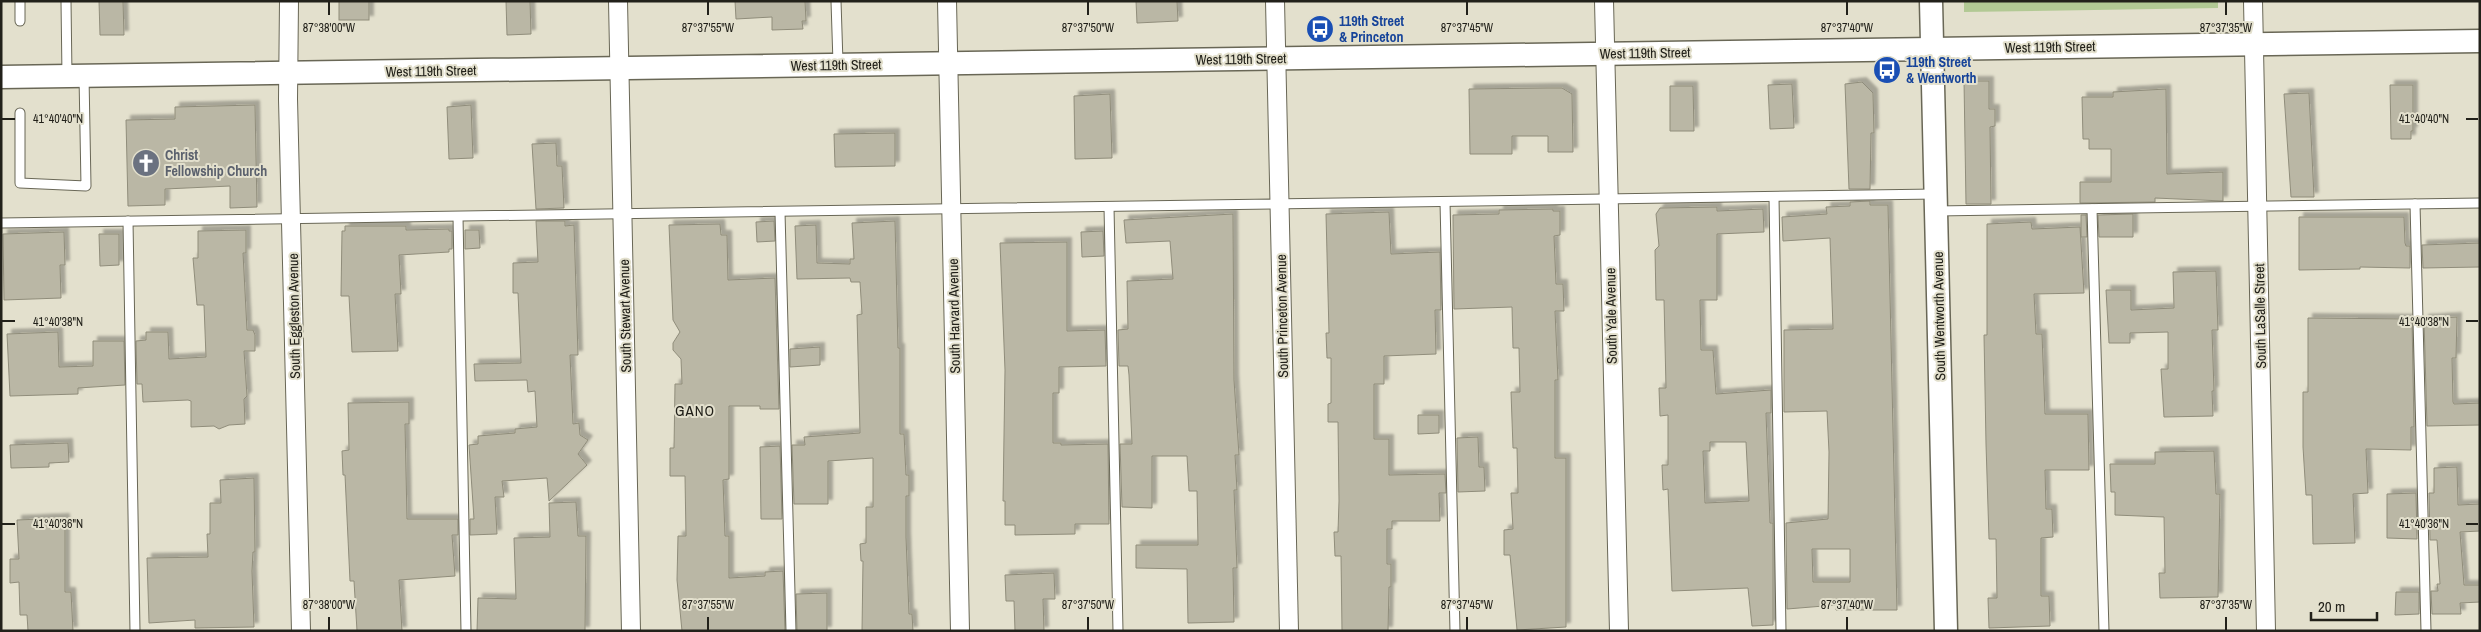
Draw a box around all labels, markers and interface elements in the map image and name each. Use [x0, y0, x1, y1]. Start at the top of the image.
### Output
place label: 119th Street & Princeton [1339, 12, 1404, 46]
bus stop icon: 119th Street & Princeton [1305, 14, 1335, 44]
text: 87°38'00"W [303, 20, 356, 36]
text: 87°37'55"W [682, 20, 735, 36]
text: 87°37'50"W [1062, 20, 1115, 36]
text: 87°37'45"W [1441, 20, 1494, 36]
text: 87°37'40"W [1821, 20, 1874, 36]
text: 87°37'35"W [2200, 20, 2253, 36]
street label: West 119th Street [2004, 37, 2096, 57]
street label: West 119th Street [1599, 43, 1691, 63]
street label: West 119th Street [1195, 49, 1287, 69]
place label: 119th Street & Wentworth [1906, 53, 1977, 87]
street label: West 119th Street [790, 55, 882, 75]
bus stop icon: 119th Street & Wentworth [1872, 55, 1902, 85]
street label: West 119th Street [385, 61, 477, 81]
text: 41°40'40"N [33, 111, 83, 127]
text: 41°40'40"N [2399, 111, 2449, 127]
place label: Christ Fellowship Church [165, 146, 267, 180]
church icon: Christ Fellowship Church [131, 148, 161, 178]
street label: South Wentworth Avenue [1929, 251, 1949, 381]
street label: South Eggleston Avenue [284, 253, 304, 379]
street label: South Princeton Avenue [1272, 254, 1292, 378]
street label: South Harvard Avenue [944, 258, 964, 374]
street label: South Stewart Avenue [615, 259, 635, 373]
street label: South LaSalle Street [2250, 263, 2270, 369]
street label: South Yale Avenue [1601, 268, 1621, 364]
text: 41°40'38"N [33, 314, 83, 330]
text: 41°40'38"N [2399, 314, 2449, 330]
district label: GANO [675, 400, 715, 421]
text: 41°40'36"N [33, 516, 83, 532]
text: 41°40'36"N [2399, 516, 2449, 532]
scale bar [2311, 590, 2377, 622]
text: 20 m [2318, 596, 2345, 617]
text: 87°38'00"W [303, 597, 356, 613]
text: 87°37'55"W [682, 597, 735, 613]
text: 87°37'50"W [1062, 597, 1115, 613]
text: 87°37'45"W [1441, 597, 1494, 613]
text: 87°37'40"W [1821, 597, 1874, 613]
text: 87°37'35"W [2200, 597, 2253, 613]

